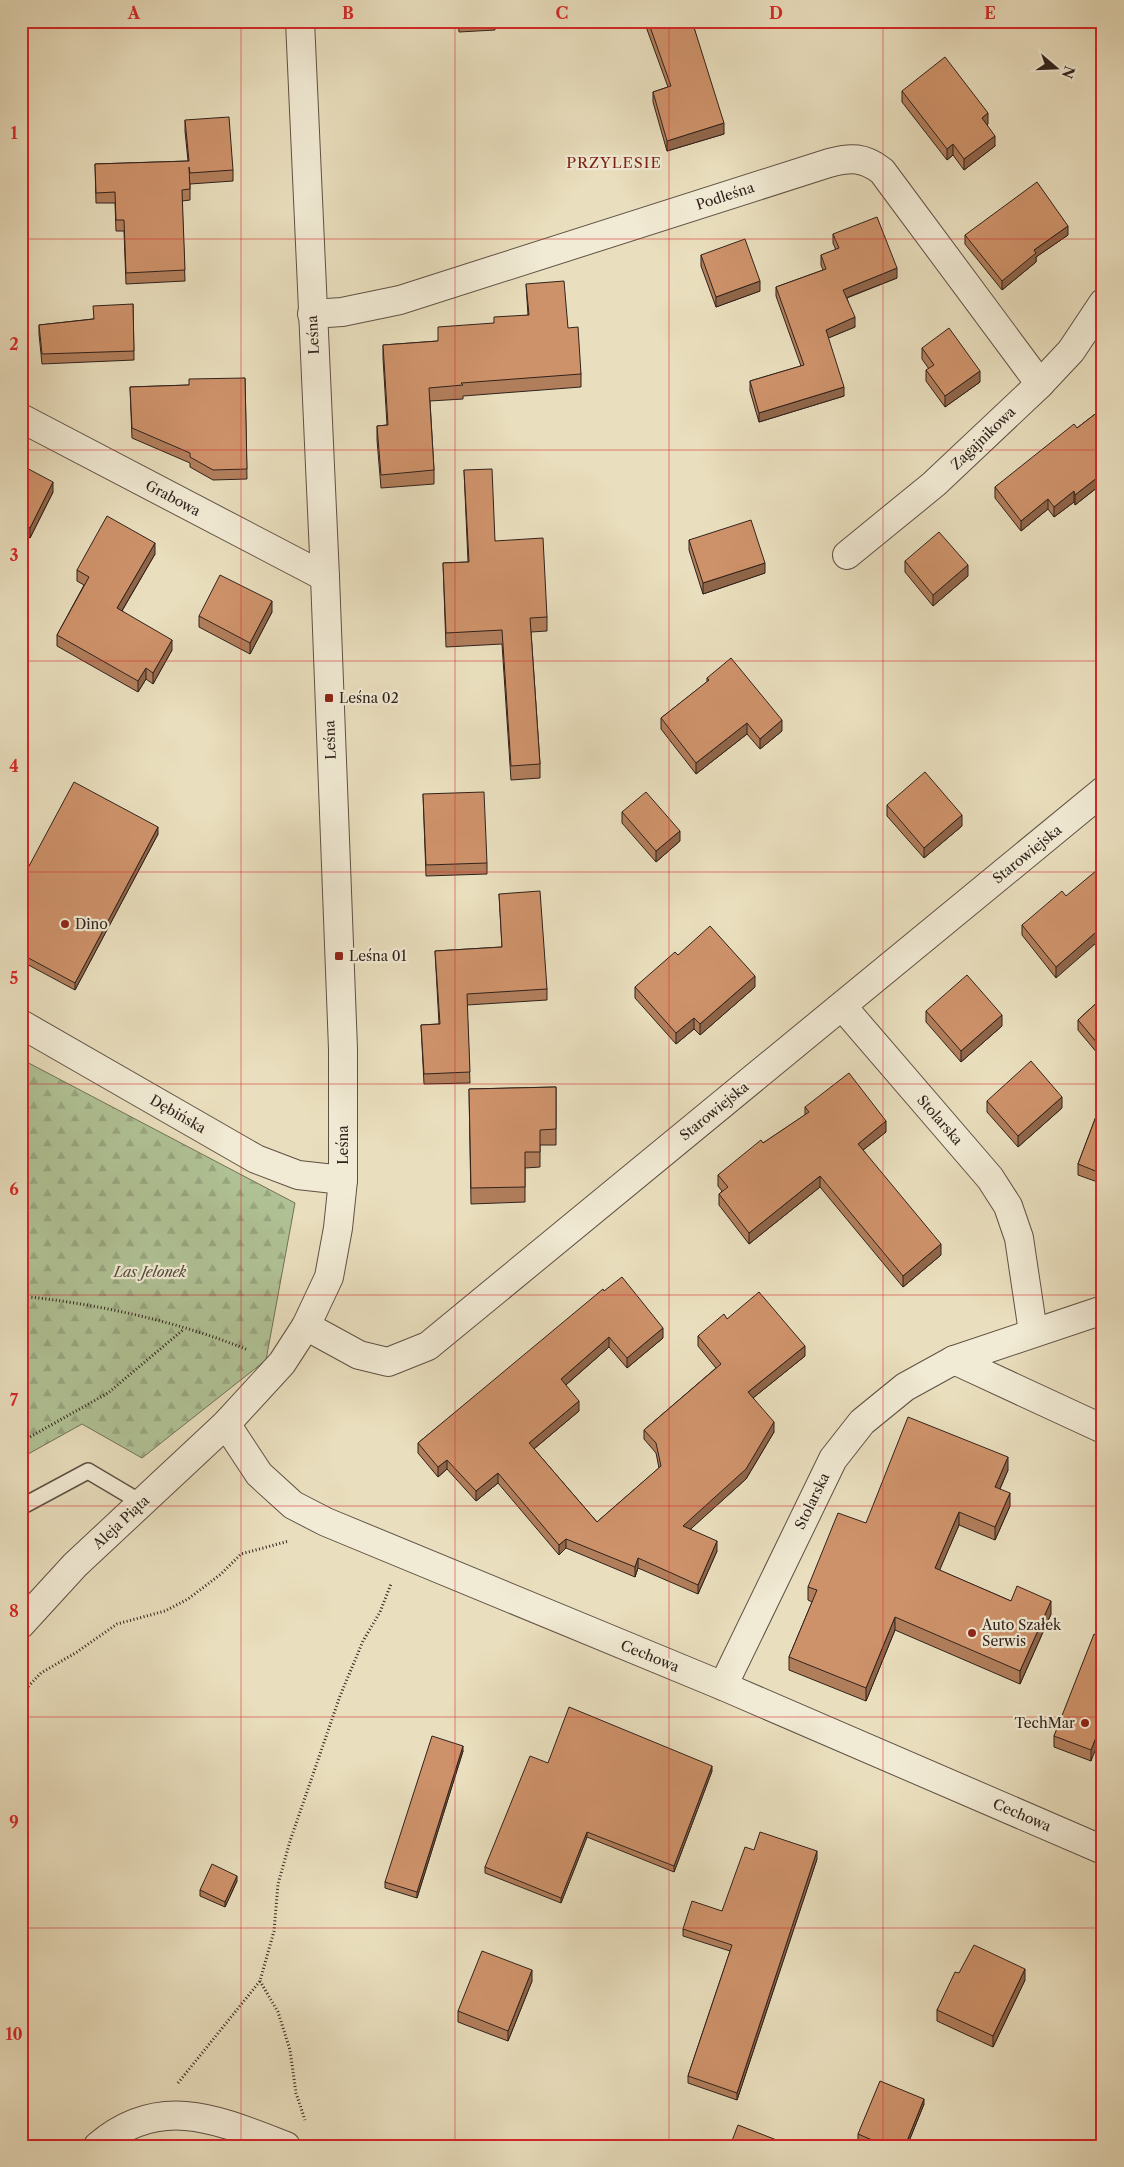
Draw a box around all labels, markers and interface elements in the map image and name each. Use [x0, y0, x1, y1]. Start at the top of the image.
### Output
text: A [127, 3, 141, 23]
text: B [342, 3, 354, 23]
text: C [556, 3, 568, 23]
text: D [769, 3, 783, 23]
text: E [984, 3, 996, 23]
north arrow [1032, 42, 1082, 92]
text: N [1058, 64, 1079, 81]
text: 1 [10, 123, 18, 143]
district label: PRZYLESIE [566, 153, 662, 172]
street label: Podleśna [694, 178, 757, 214]
street label: Leśna [303, 314, 323, 355]
text: 2 [9, 334, 19, 354]
street label: Zagajnikowa [947, 402, 1020, 473]
street label: Grabowa [142, 476, 204, 520]
text: 3 [9, 545, 19, 565]
place label: Leśna 02 [339, 689, 399, 707]
marker: Leśna 02 [323, 692, 335, 704]
street label: Leśna [320, 719, 340, 760]
text: 4 [9, 756, 19, 776]
street label: Starowiejska [989, 820, 1066, 887]
place label: Dino [75, 915, 108, 933]
marker: Dino [59, 918, 71, 930]
place label: Leśna 01 [349, 947, 407, 965]
marker: Leśna 01 [333, 950, 345, 962]
text: 5 [10, 968, 19, 988]
street label: Starowiejska [676, 1077, 753, 1144]
street label: Dębińska [147, 1091, 210, 1138]
street label: Stolarska [913, 1091, 967, 1149]
street label: Leśna [334, 1125, 352, 1165]
text: 6 [9, 1179, 19, 1199]
park label: Las Jelonek [113, 1263, 187, 1281]
text: 7 [10, 1390, 19, 1410]
street label: Stolarska [791, 1469, 834, 1532]
street label: Aleja Piąta [88, 1491, 153, 1553]
text: 8 [9, 1601, 19, 1621]
place label: Auto Szałek Serwis [981, 1616, 1062, 1650]
marker: Auto Szałek Serwis [966, 1627, 978, 1639]
street label: Cechowa [618, 1636, 682, 1676]
place label: TechMar [1015, 1714, 1075, 1732]
marker: TechMar [1079, 1717, 1091, 1729]
street label: Cechowa [990, 1795, 1054, 1836]
text: 9 [9, 1812, 19, 1832]
text: 10 [5, 2024, 23, 2044]

